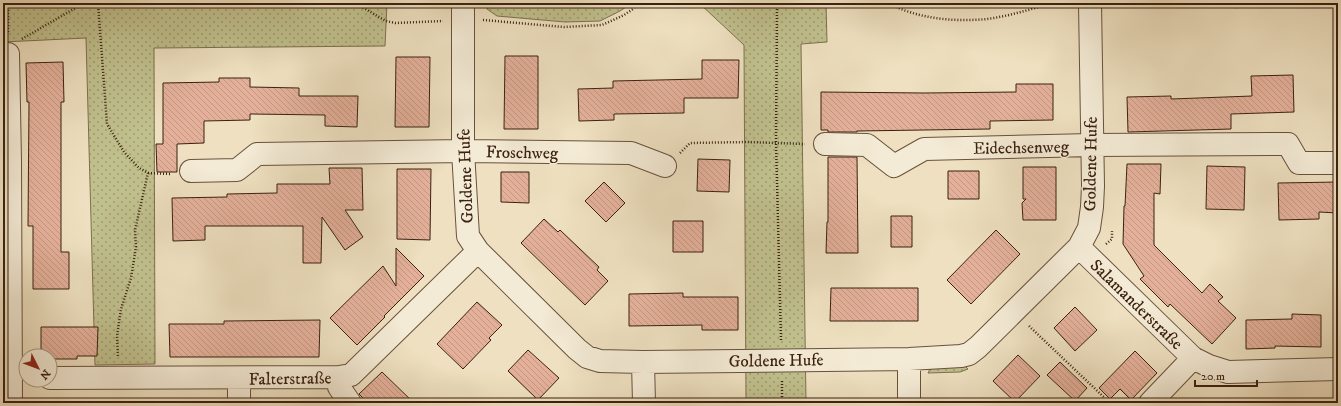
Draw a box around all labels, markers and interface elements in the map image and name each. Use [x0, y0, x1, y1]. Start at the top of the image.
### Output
street label: Goldene Hufe [1079, 116, 1103, 212]
street label: Goldene Hufe [453, 128, 479, 224]
street label: Eidechsenweg [973, 136, 1070, 160]
street label: Froschweg [486, 141, 559, 165]
street label: Salamanderstraße [1085, 255, 1188, 355]
north arrow [18, 348, 58, 388]
street label: Goldene Hufe [728, 349, 824, 373]
scale bar [1195, 362, 1257, 388]
text: N [36, 366, 53, 382]
street label: Falterstraße [248, 367, 332, 391]
text: 20 m [1201, 369, 1225, 384]

